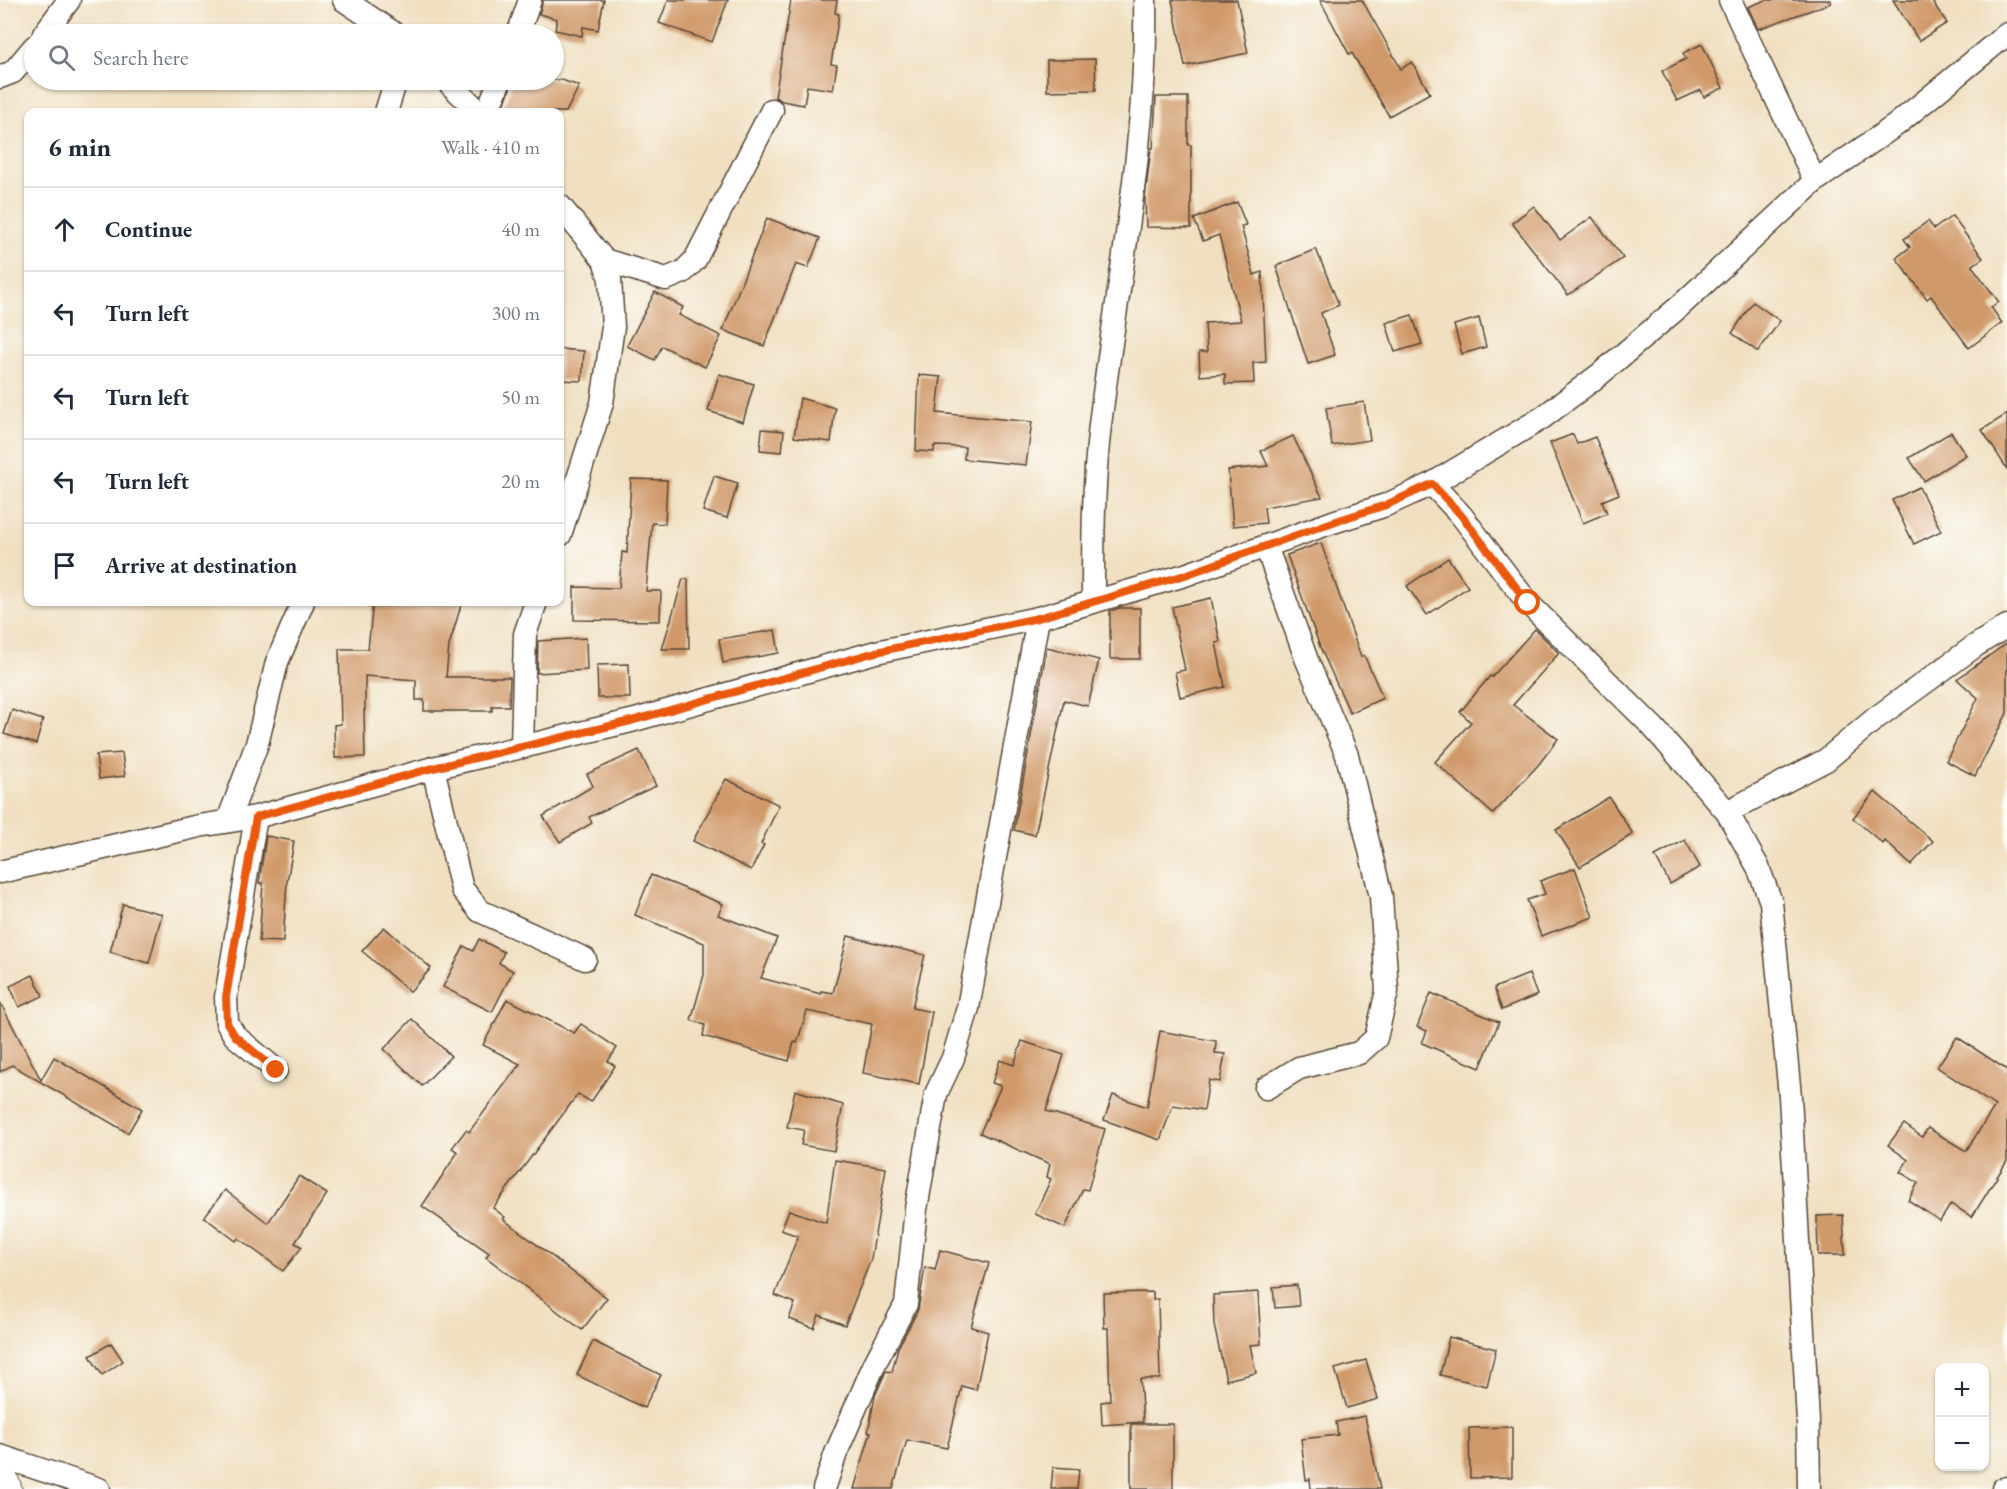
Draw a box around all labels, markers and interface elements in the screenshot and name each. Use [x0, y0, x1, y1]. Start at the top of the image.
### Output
search box [24, 24, 564, 90]
icon: search [45, 41, 78, 74]
text: Search here [93, 43, 188, 72]
text: 6 min [48, 130, 111, 164]
text: Walk · 410 m [441, 134, 540, 160]
icon: ahead [48, 213, 81, 246]
text: Continue [105, 215, 192, 244]
text: 40 m [501, 216, 540, 242]
icon: left [48, 297, 81, 330]
text: Turn left [105, 299, 189, 328]
text: 300 m [492, 300, 540, 326]
icon: left [48, 381, 81, 414]
text: Turn left [105, 383, 189, 412]
text: 50 m [501, 384, 540, 410]
icon: left [48, 465, 81, 498]
text: Turn left [105, 467, 189, 496]
text: 20 m [501, 468, 540, 494]
icon: arrive [48, 549, 81, 582]
text: Arrive at destination [105, 551, 297, 580]
route start [1514, 589, 1540, 615]
route end [262, 1056, 288, 1082]
map controls [1935, 1363, 1989, 1471]
button: + [1935, 1363, 1989, 1417]
button: − [1935, 1417, 1989, 1471]

